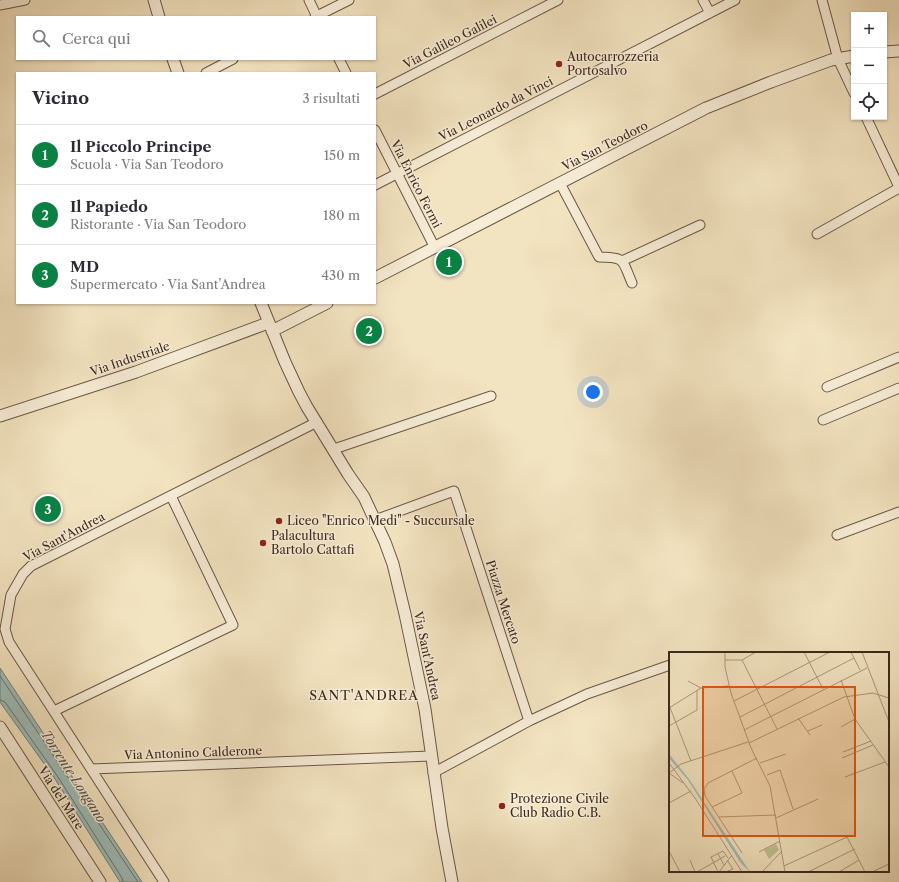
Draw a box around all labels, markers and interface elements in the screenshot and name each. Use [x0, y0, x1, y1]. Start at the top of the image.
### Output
street label: Via Galileo Galilei [400, 11, 499, 72]
map controls [851, 12, 887, 120]
button: + [851, 12, 887, 48]
search box [16, 16, 376, 60]
icon: search [30, 27, 52, 49]
text: Cerca qui [62, 29, 131, 48]
button: − [851, 48, 887, 84]
place label: Autocarrozzeria Portosalvo [566, 49, 659, 78]
marker: Autocarrozzeria Portosalvo [554, 59, 564, 69]
street label: Via Leonardo da Vinci [435, 73, 556, 144]
button: locate [851, 84, 887, 120]
text: Vicino [32, 88, 89, 108]
text: 3 risultati [302, 90, 360, 106]
street label: Via San Teodoro [558, 117, 650, 174]
street label: Via Enrico Fermi [387, 136, 445, 231]
text: Il Piccolo Principe [70, 137, 212, 156]
text: 1 [42, 147, 48, 163]
text: 150 m [324, 147, 360, 163]
text: Scuola · Via San Teodoro [70, 156, 224, 172]
text: Il Papiedo [70, 197, 148, 216]
text: 2 [41, 207, 49, 223]
text: 180 m [323, 207, 360, 223]
text: Ristorante · Via San Teodoro [70, 216, 246, 232]
pin: 1 [436, 247, 462, 277]
text: MD [70, 257, 99, 276]
text: 3 [41, 267, 49, 283]
text: 430 m [322, 267, 360, 283]
text: Supermercato · Via Sant'Andrea [70, 276, 266, 292]
pin: 2 [356, 316, 382, 346]
street label: Via Industriale [87, 338, 172, 379]
your location [583, 382, 603, 402]
pin: 3 [35, 494, 61, 524]
street label: Via Sant'Andrea [19, 508, 108, 565]
place label: Liceo "Enrico Medi" - Succursale [287, 513, 475, 528]
marker: Liceo "Enrico Medi" - Succursale [274, 516, 284, 526]
place label: Palacultura Bartolo Cattafi [271, 528, 355, 557]
marker: Palacultura Bartolo Cattafi [258, 538, 268, 548]
street label: Piazza Mercato [483, 558, 524, 646]
street label: Via Sant'Andrea [411, 609, 444, 702]
inset map [669, 652, 889, 872]
district label: SANT'ANDREA [309, 687, 419, 703]
water label: Torrente Longano [38, 727, 110, 825]
street label: Via Antonino Calderone [123, 743, 263, 762]
street label: Via del Mare [35, 762, 88, 832]
place label: Protezione Civile Club Radio C.B. [510, 791, 609, 820]
marker: Protezione Civile Club Radio C.B. [497, 801, 507, 811]

